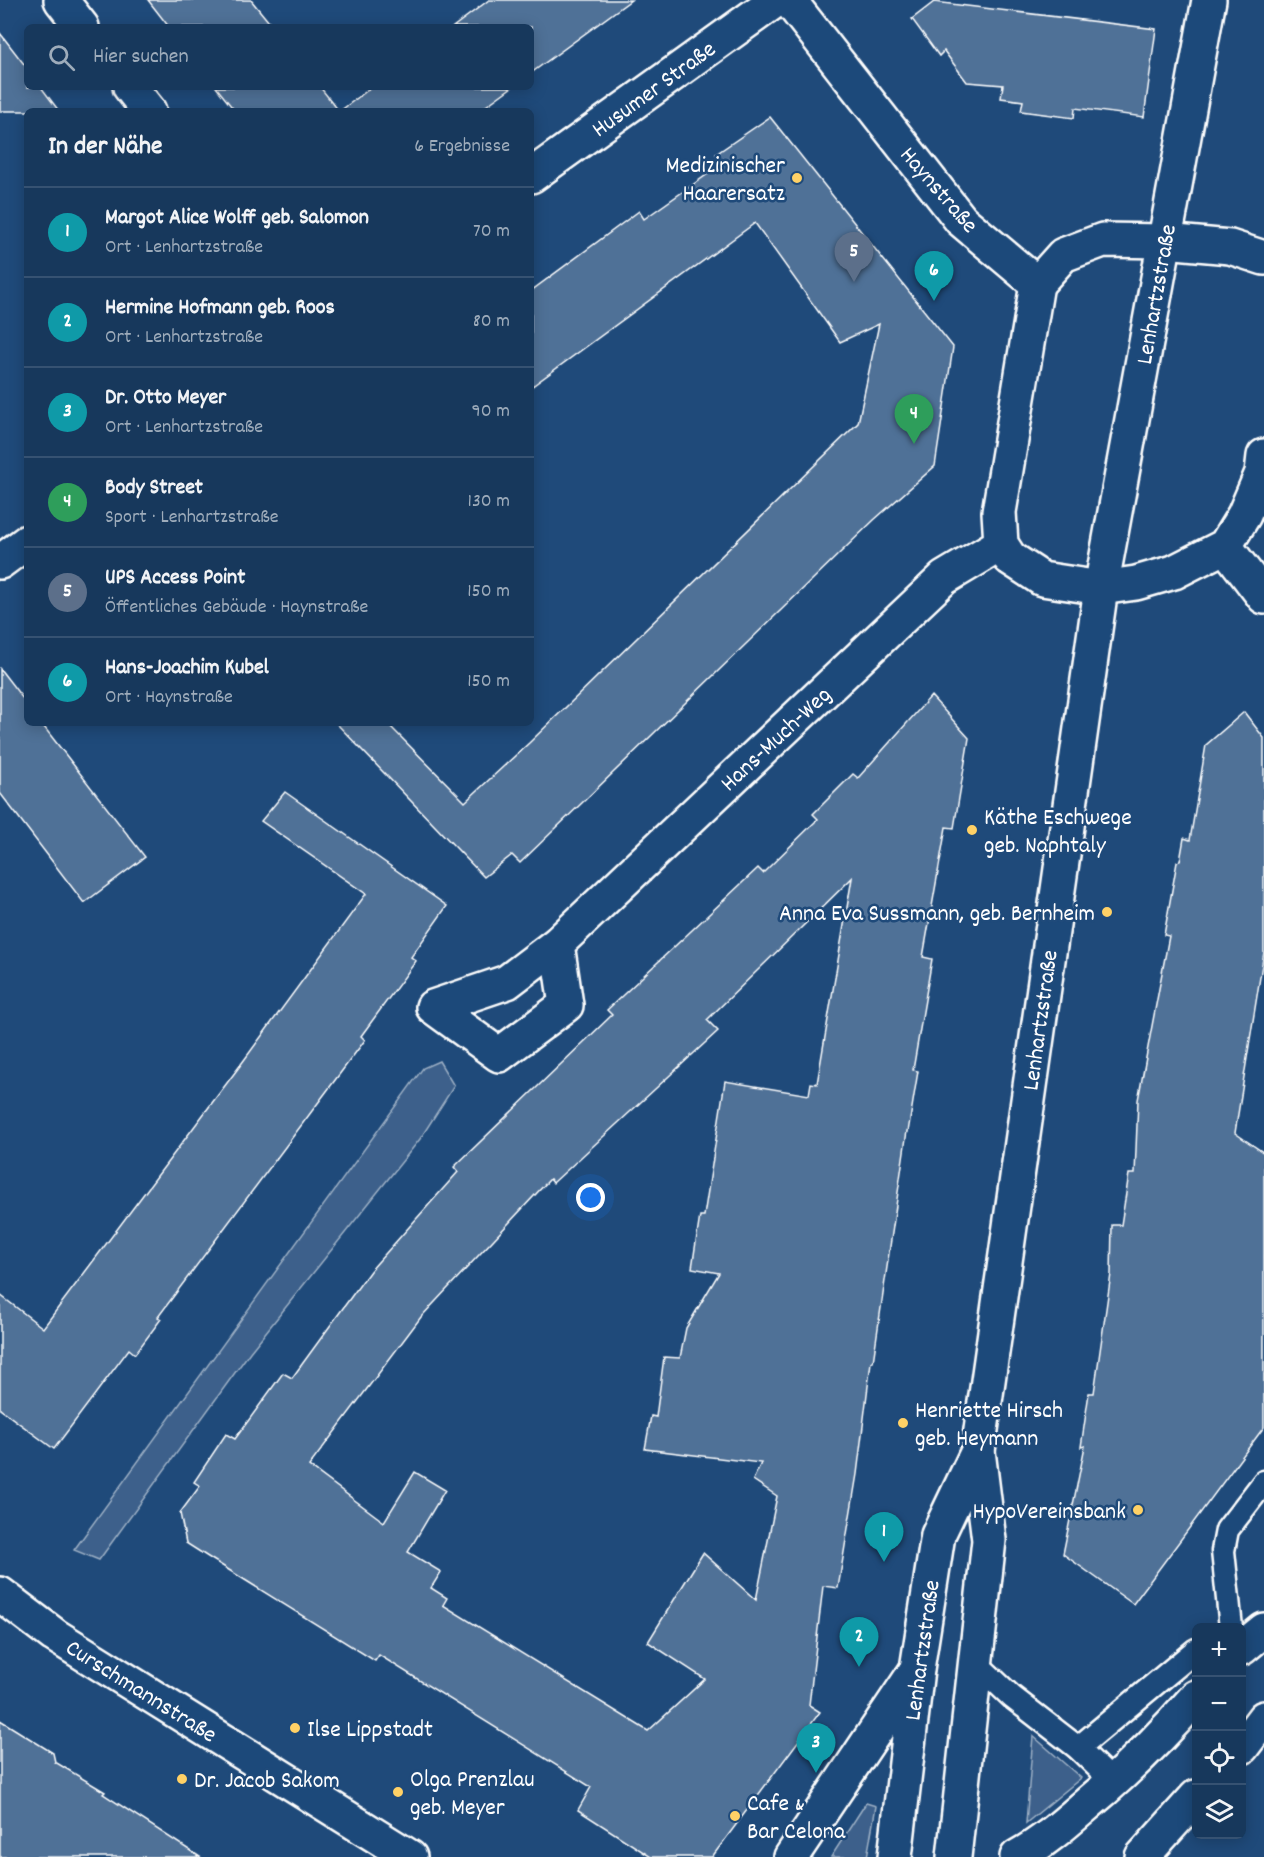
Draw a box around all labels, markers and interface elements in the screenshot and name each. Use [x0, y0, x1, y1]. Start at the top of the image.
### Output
search box [24, 24, 534, 90]
street label: Husumer Straße [586, 34, 724, 147]
icon: search [45, 41, 78, 74]
text: Hier suchen [93, 42, 189, 73]
text: In der Nähe [48, 129, 162, 166]
text: 6 Ergebnisse [414, 133, 510, 161]
street label: Haynstraße [890, 140, 985, 242]
place label: Medizinischer Haarersatz [666, 150, 785, 212]
marker: Medizinischer Haarersatz [790, 171, 804, 185]
text: Margot Alice Wolff geb. Salomon [105, 203, 369, 234]
text: 1 [65, 218, 70, 246]
text: 70 m [473, 218, 510, 246]
street label: Lenhartzstraße [1129, 222, 1187, 367]
pin: 5 [834, 232, 874, 282]
text: Ort · Lenhartzstraße [105, 234, 263, 262]
pin: 6 [914, 252, 954, 301]
text: Hermine Hofmann geb. Roos [105, 293, 335, 324]
text: 2 [63, 308, 72, 336]
text: 80 m [473, 308, 510, 336]
text: Ort · Lenhartzstraße [105, 324, 263, 352]
text: Dr. Otto Meyer [105, 383, 226, 414]
pin: 4 [894, 394, 934, 444]
text: 3 [63, 398, 72, 426]
text: 90 m [472, 398, 510, 426]
text: Ort · Lenhartzstraße [105, 414, 263, 442]
text: Body Street [105, 473, 203, 504]
text: 4 [63, 488, 72, 516]
text: 130 m [468, 488, 510, 516]
text: Sport · Lenhartzstraße [105, 504, 279, 532]
text: UPS Access Point [105, 563, 245, 594]
text: 5 [63, 578, 72, 606]
text: 150 m [467, 578, 510, 606]
text: Öffentliches Gebäude · Haynstraße [105, 594, 368, 622]
text: Hans-Joachim Kubel [105, 653, 269, 684]
text: 6 [63, 668, 72, 696]
text: 150 m [467, 668, 510, 696]
street label: Hans-Much-Weg [714, 680, 840, 801]
text: Ort · Haynstraße [105, 684, 233, 712]
place label: Käthe Eschwege geb. Naphtaly [984, 802, 1132, 864]
marker: Käthe Eschwege geb. Naphtaly [965, 823, 979, 837]
place label: Anna Eva Sussmann, geb. Bernheim [779, 898, 1095, 932]
marker: Anna Eva Sussmann, geb. Bernheim [1100, 905, 1114, 919]
street label: Lenhartzstraße [1015, 948, 1069, 1093]
your location [576, 1183, 605, 1212]
place label: Henriette Hirsch geb. Heymann [915, 1395, 1063, 1457]
marker: Henriette Hirsch geb. Heymann [896, 1416, 910, 1430]
place label: HypoVereinsbank [973, 1496, 1126, 1530]
marker: HypoVereinsbank [1131, 1503, 1145, 1517]
pin: 1 [864, 1512, 904, 1562]
street label: Lenhartzstraße [897, 1578, 951, 1723]
pin: 2 [840, 1618, 878, 1667]
map controls [1192, 1623, 1246, 1839]
button: + [1192, 1623, 1246, 1677]
street label: Curschmannstraße [58, 1632, 223, 1753]
button: − [1192, 1677, 1246, 1731]
place label: Ilse Lippstadt [307, 1714, 433, 1748]
marker: Ilse Lippstadt [288, 1721, 302, 1735]
pin: 3 [796, 1724, 836, 1773]
button: locate [1192, 1731, 1246, 1785]
place label: Olga Prenzlau geb. Meyer [410, 1764, 535, 1826]
place label: Dr. Jacob Sakom [194, 1765, 340, 1799]
marker: Dr. Jacob Sakom [175, 1772, 189, 1786]
marker: Olga Prenzlau geb. Meyer [391, 1785, 405, 1799]
button: layers [1192, 1785, 1246, 1839]
place label: Cafe & Bar Celona [747, 1788, 846, 1850]
marker: Cafe & Bar Celona [728, 1809, 742, 1823]

